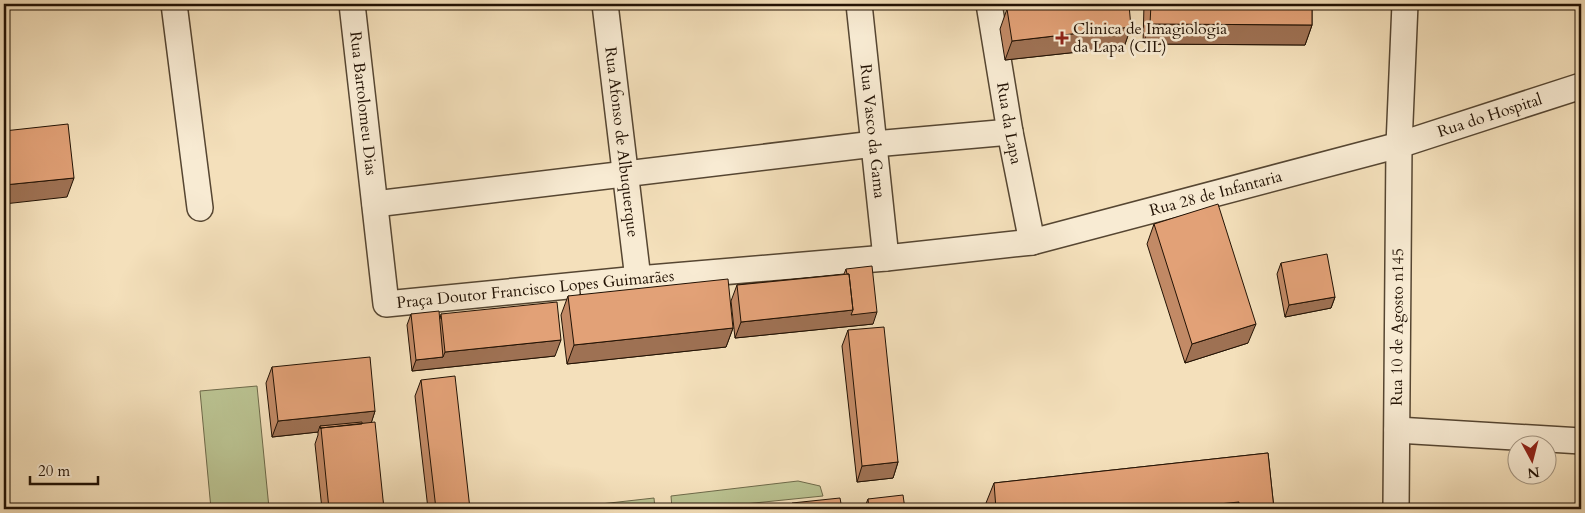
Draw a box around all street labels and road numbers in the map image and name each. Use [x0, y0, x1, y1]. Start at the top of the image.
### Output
street label: Rua Bartolomeu Dias [344, 30, 382, 177]
street label: Rua Afonso de Albuquerque [599, 46, 644, 238]
street label: Rua Vasco da Gama [854, 63, 891, 200]
street label: Rua da Lapa [991, 81, 1027, 166]
street label: Rua do Hospital [1435, 88, 1545, 143]
street label: Rua 28 de Infantaria [1147, 165, 1285, 222]
street label: Rua 10 de Agosto n145 [1386, 248, 1409, 406]
street label: Praça Doutor Francisco Lopes Guimarães [395, 265, 675, 314]

